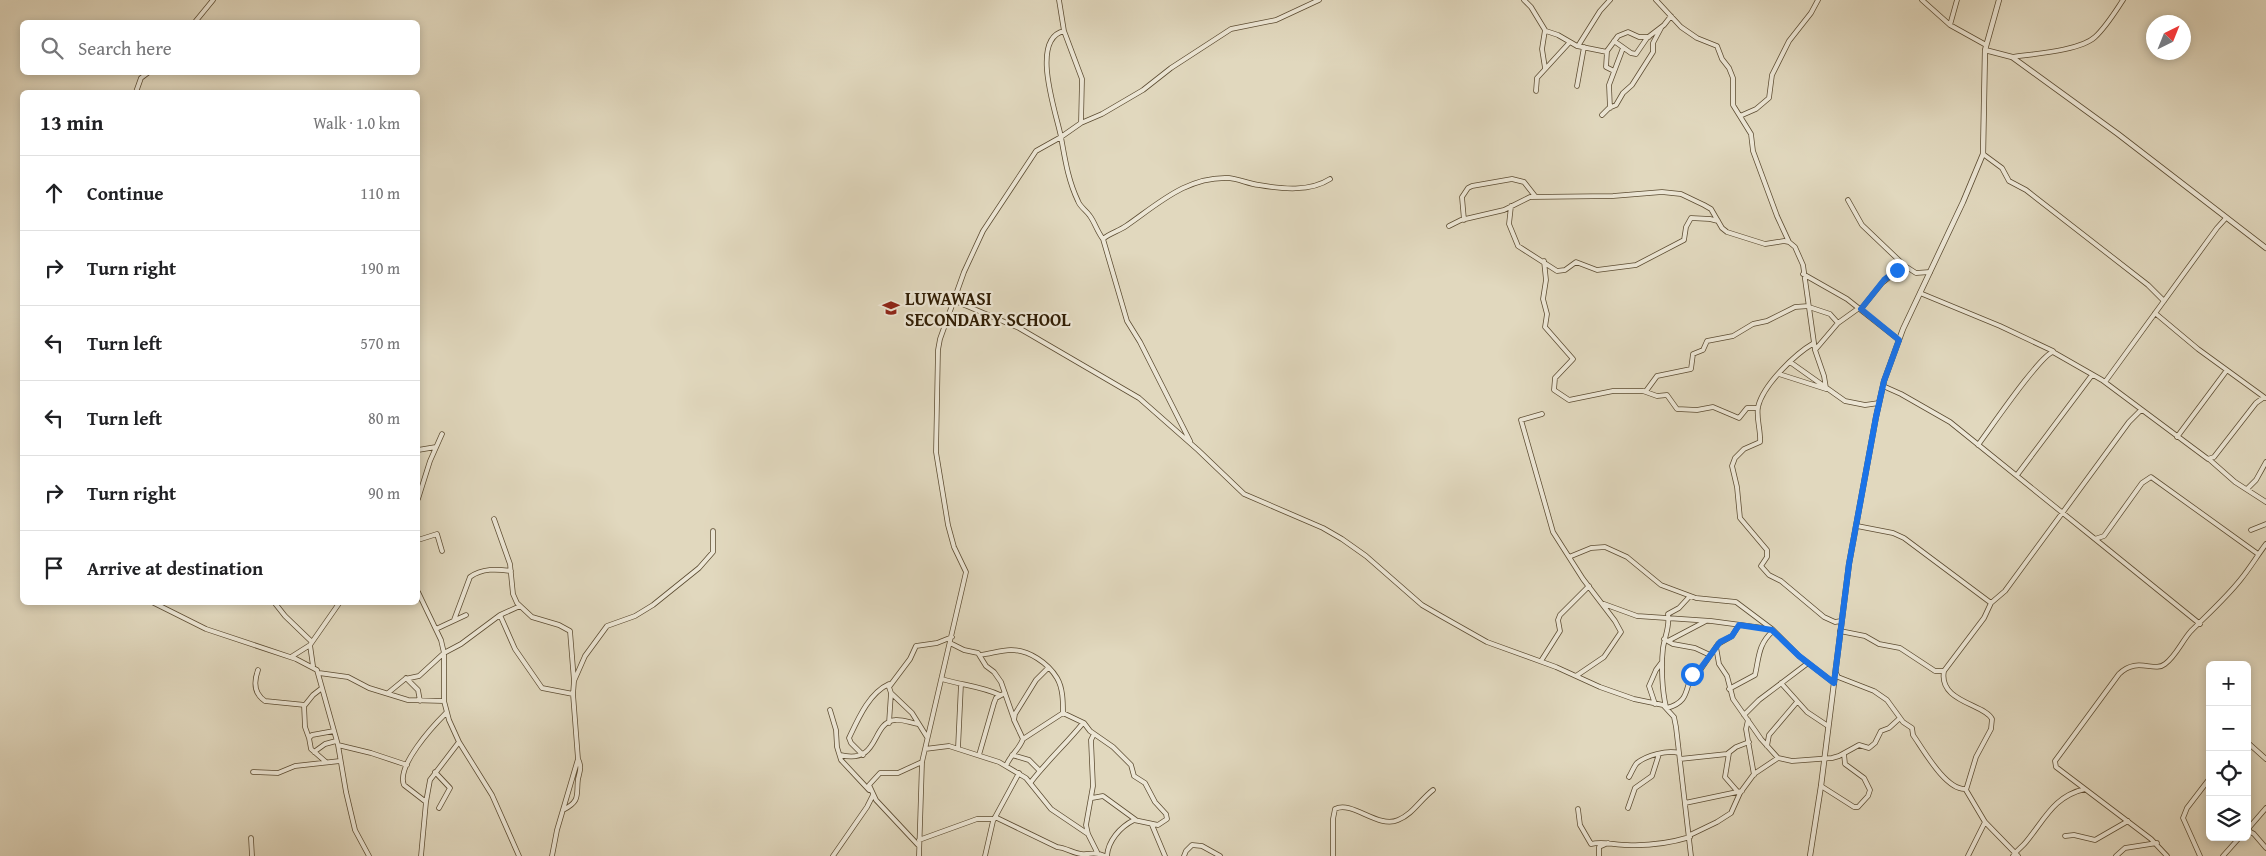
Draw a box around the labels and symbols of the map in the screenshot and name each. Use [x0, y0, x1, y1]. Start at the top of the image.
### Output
north arrow [2146, 15, 2191, 60]
route end [1886, 259, 1909, 282]
place label: LUWAWASI SECONDARY SCHOOL [905, 285, 1071, 333]
school or university icon: LUWAWASI SECONDARY SCHOOL [881, 298, 901, 318]
route start [1681, 663, 1704, 686]

